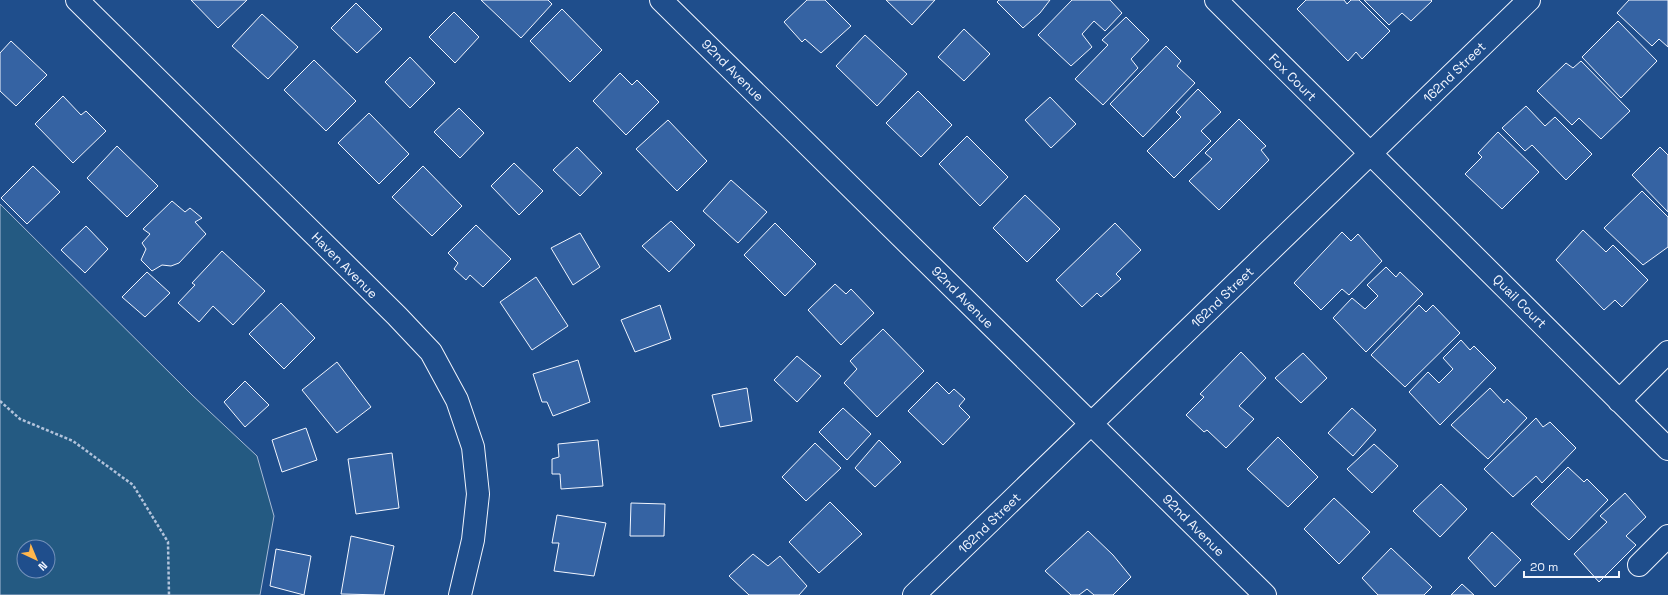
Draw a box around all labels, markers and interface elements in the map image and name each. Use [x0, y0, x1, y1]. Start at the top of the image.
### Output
street label: 92nd Avenue [698, 36, 767, 105]
street label: 162nd Street [1419, 38, 1489, 106]
street label: Fox Court [1265, 50, 1320, 105]
street label: Haven Avenue [308, 229, 381, 302]
street label: 92nd Avenue [928, 263, 997, 332]
street label: 162nd Street [1187, 263, 1257, 331]
street label: Quail Court [1489, 271, 1550, 332]
street label: 162nd Street [954, 489, 1024, 557]
street label: 92nd Avenue [1159, 491, 1228, 560]
north arrow [16, 539, 56, 579]
scale bar [1524, 553, 1619, 579]
text: N [35, 559, 50, 574]
text: 20 m [1530, 559, 1558, 575]

